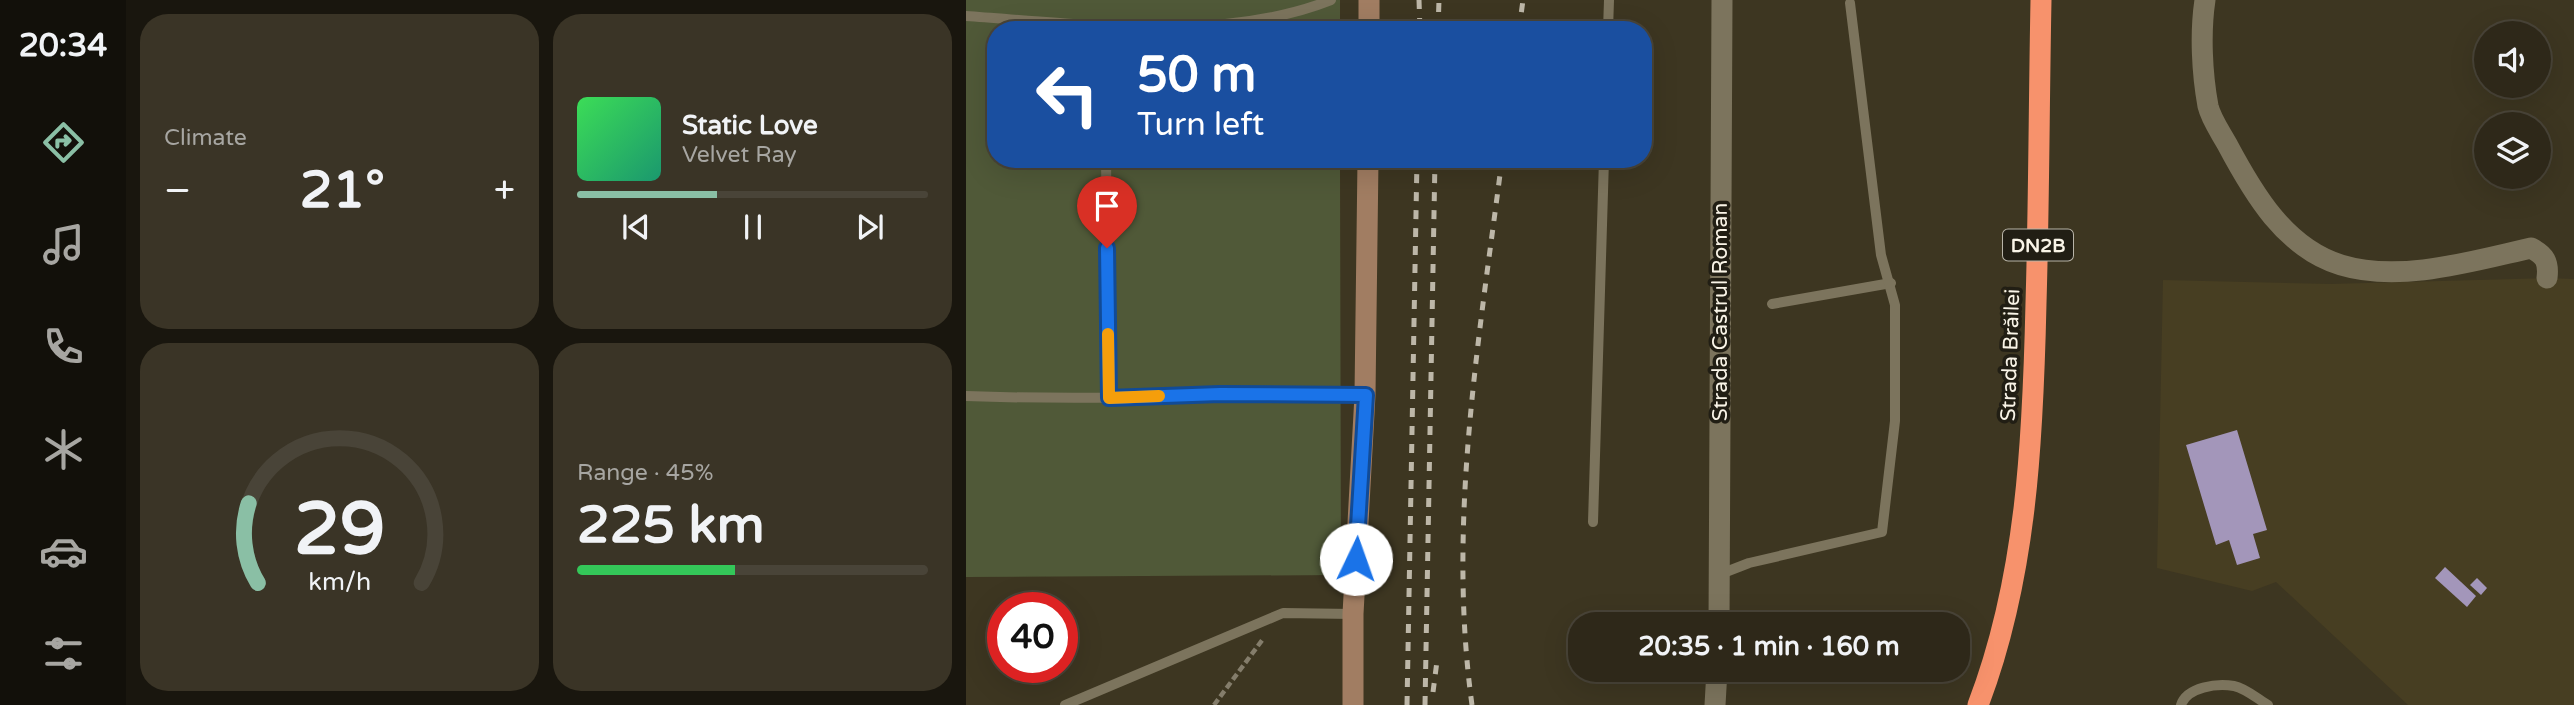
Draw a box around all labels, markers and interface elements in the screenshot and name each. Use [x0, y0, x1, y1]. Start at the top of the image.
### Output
map controls [2474, 21, 2551, 189]
button: sound [2474, 21, 2551, 98]
text: 20:34 [19, 27, 107, 65]
text: 50 m [1137, 46, 1256, 105]
icon: left [1022, 49, 1113, 140]
text: Turn left [1137, 106, 1264, 144]
text: Static Love [682, 110, 818, 141]
button: layers [2474, 112, 2551, 189]
icon: directions [39, 118, 88, 167]
text: Climate [164, 124, 247, 152]
text: Velvet Ray [682, 141, 797, 169]
text: 21° [300, 159, 385, 222]
text: − [164, 168, 191, 214]
text: + [494, 168, 515, 214]
pin [1077, 176, 1137, 248]
icon: arrive [1088, 187, 1126, 225]
street label: Strada Castrul Roman [1708, 203, 1733, 421]
icon: previous [617, 208, 655, 246]
icon: pause [734, 208, 772, 246]
icon: next [851, 208, 889, 246]
icon: music [39, 220, 88, 269]
road number: DN2B [2003, 230, 2073, 260]
street label: Strada Brăilei [1996, 288, 2025, 422]
icon: phone [39, 322, 88, 371]
icon: climate [39, 425, 88, 474]
text: Range · 45% [577, 459, 713, 487]
text: 29 [294, 486, 385, 574]
text: 225 km [577, 494, 765, 557]
position arrow [1319, 522, 1393, 596]
icon: car [39, 527, 88, 576]
text: km/h [308, 567, 371, 597]
speed limit sign: 40 [987, 592, 1078, 683]
icon: filters [39, 629, 88, 678]
text: 20:35 · 1 min · 160 m [1638, 631, 1900, 662]

